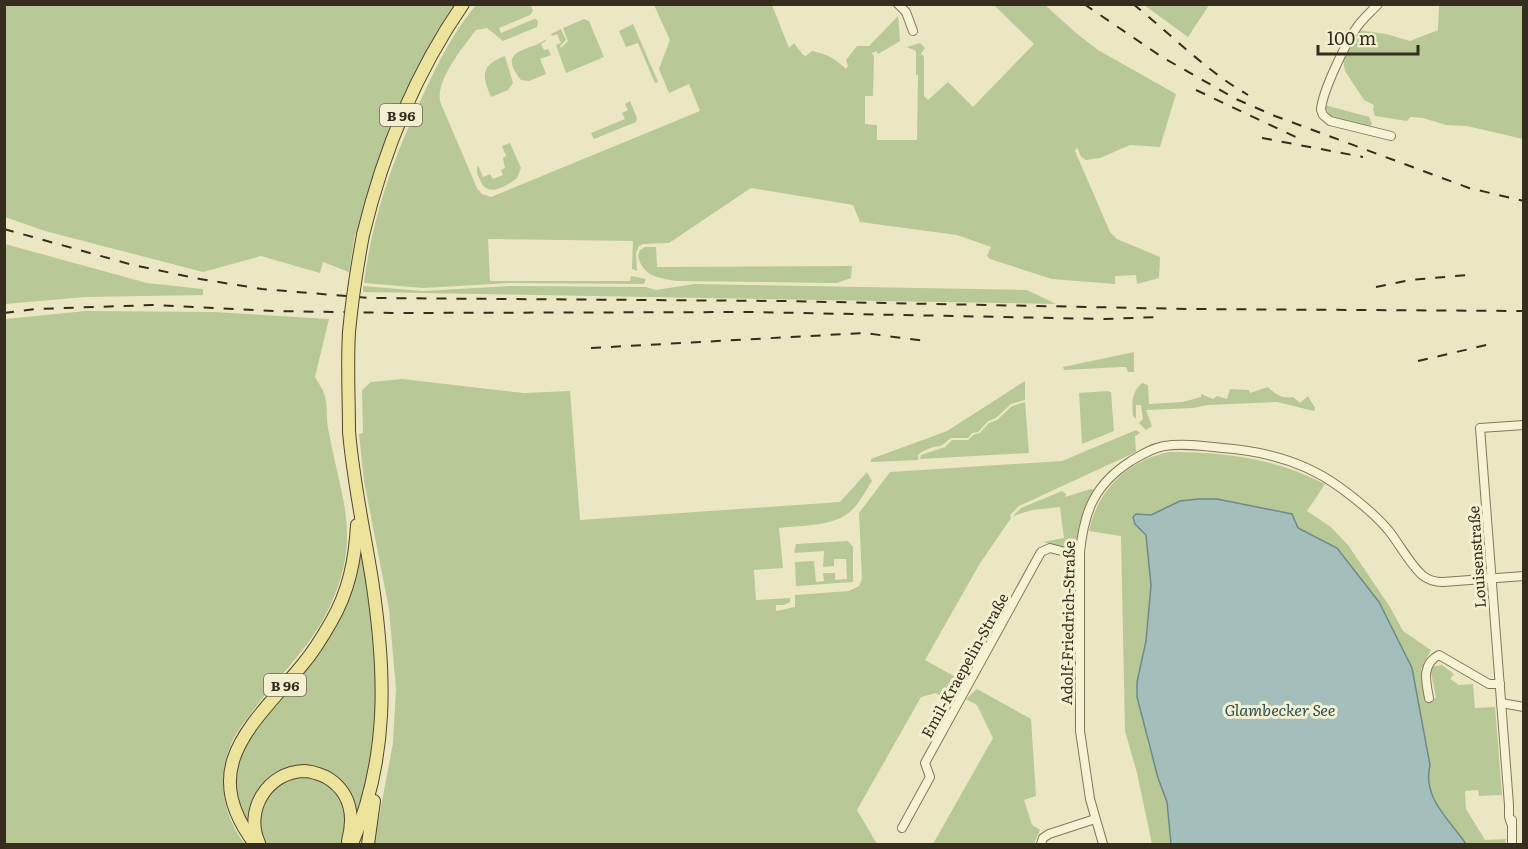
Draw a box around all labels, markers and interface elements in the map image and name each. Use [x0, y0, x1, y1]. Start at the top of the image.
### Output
scale bar [1318, 18, 1418, 56]
text: 100 m [1327, 24, 1376, 51]
road number: B 96 [380, 104, 422, 126]
street label: Louisenstraße [1461, 505, 1491, 609]
street label: Adolf-Friedrich-Straße [1054, 540, 1080, 705]
street label: Emil-Kraepelin-Straße [914, 588, 1014, 742]
road number: B 96 [264, 674, 306, 696]
water label: Glambecker See [1225, 697, 1335, 721]

